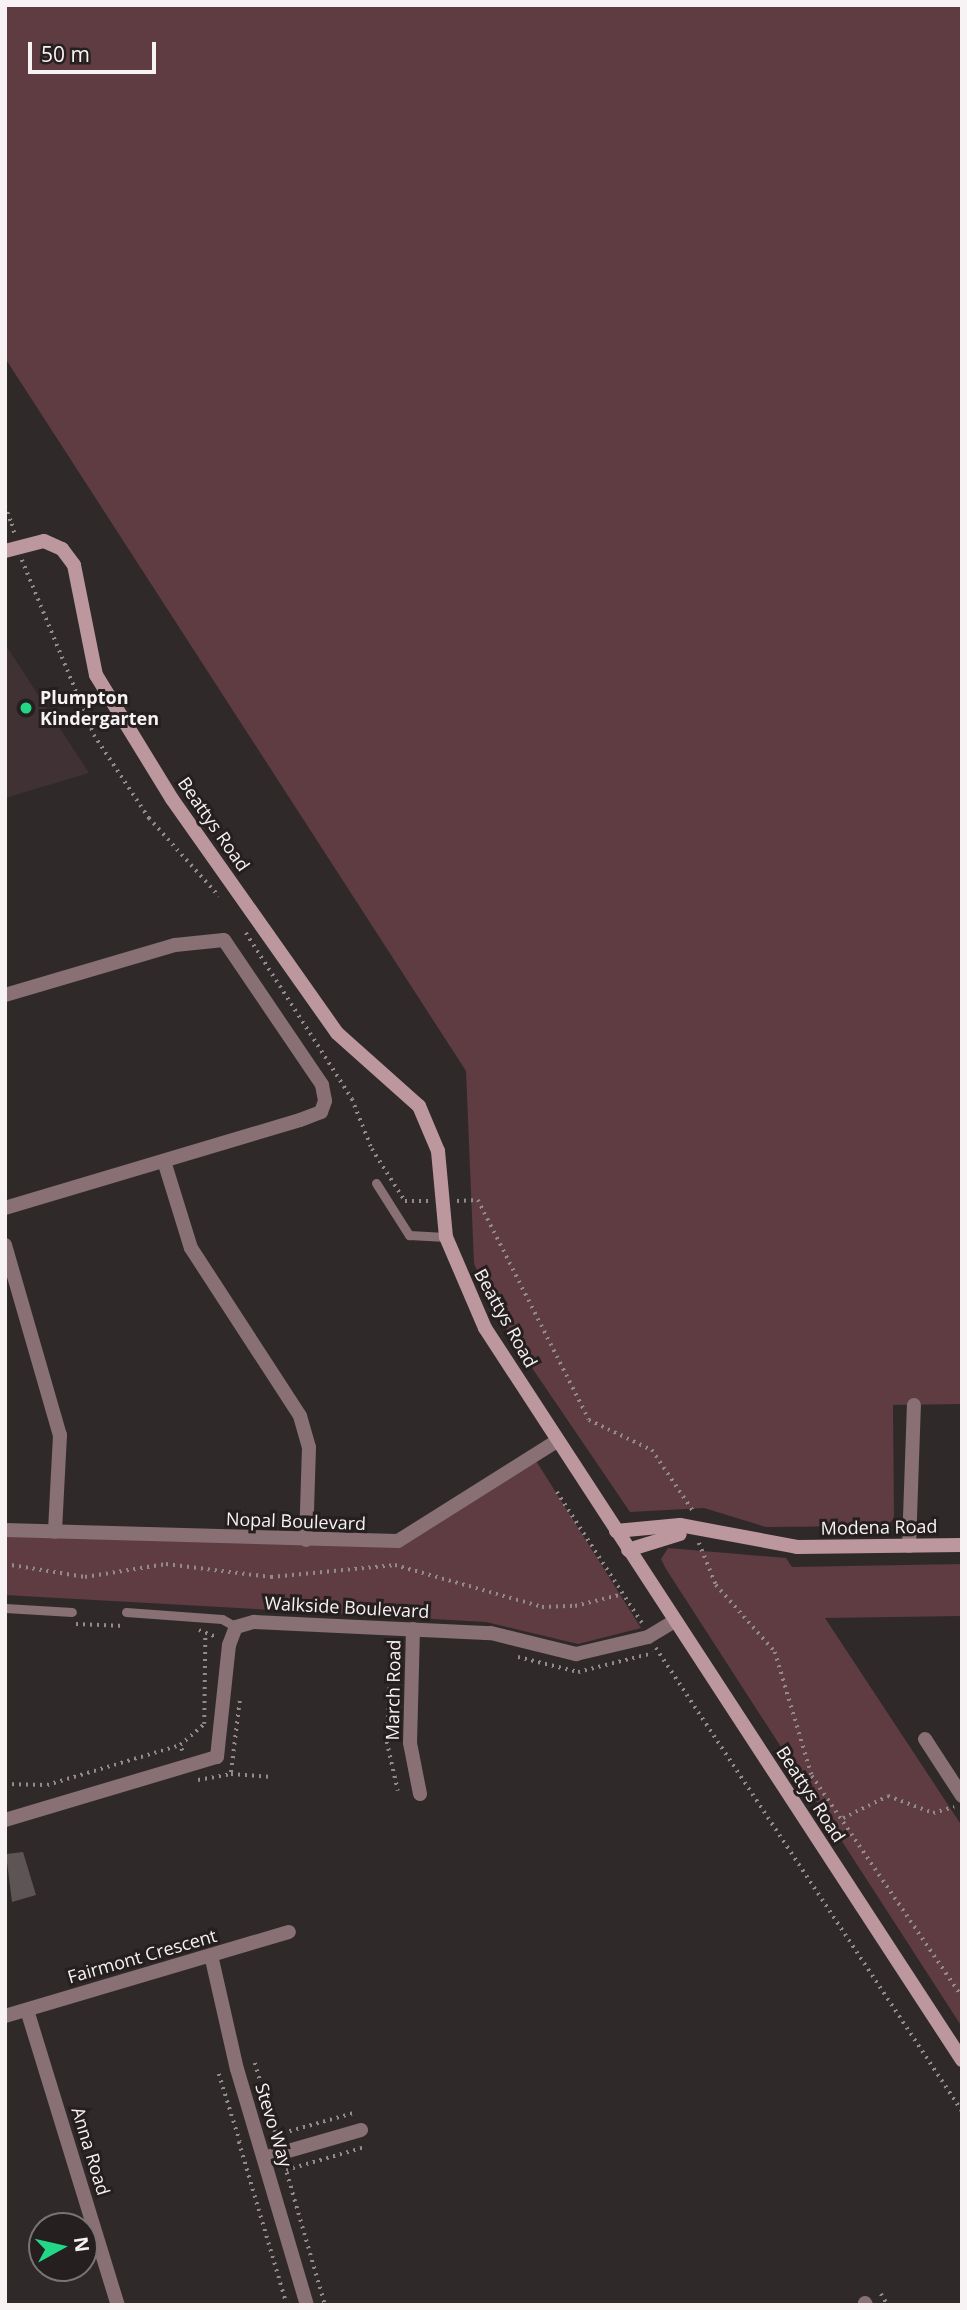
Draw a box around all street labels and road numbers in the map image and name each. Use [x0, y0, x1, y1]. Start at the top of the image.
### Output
street label: Beattys Road [174, 773, 254, 875]
street label: Beattys Road [470, 1265, 542, 1371]
street label: Nopal Boulevard [226, 1508, 366, 1534]
street label: Modena Road [820, 1515, 938, 1539]
street label: Walkside Boulevard [264, 1592, 430, 1622]
street label: March Road [381, 1639, 405, 1741]
street label: Beattys Road [772, 1742, 850, 1846]
street label: Fairmont Crescent [65, 1924, 219, 1988]
street label: Stevo Way [251, 2080, 297, 2170]
street label: Anna Road [67, 2104, 115, 2198]

